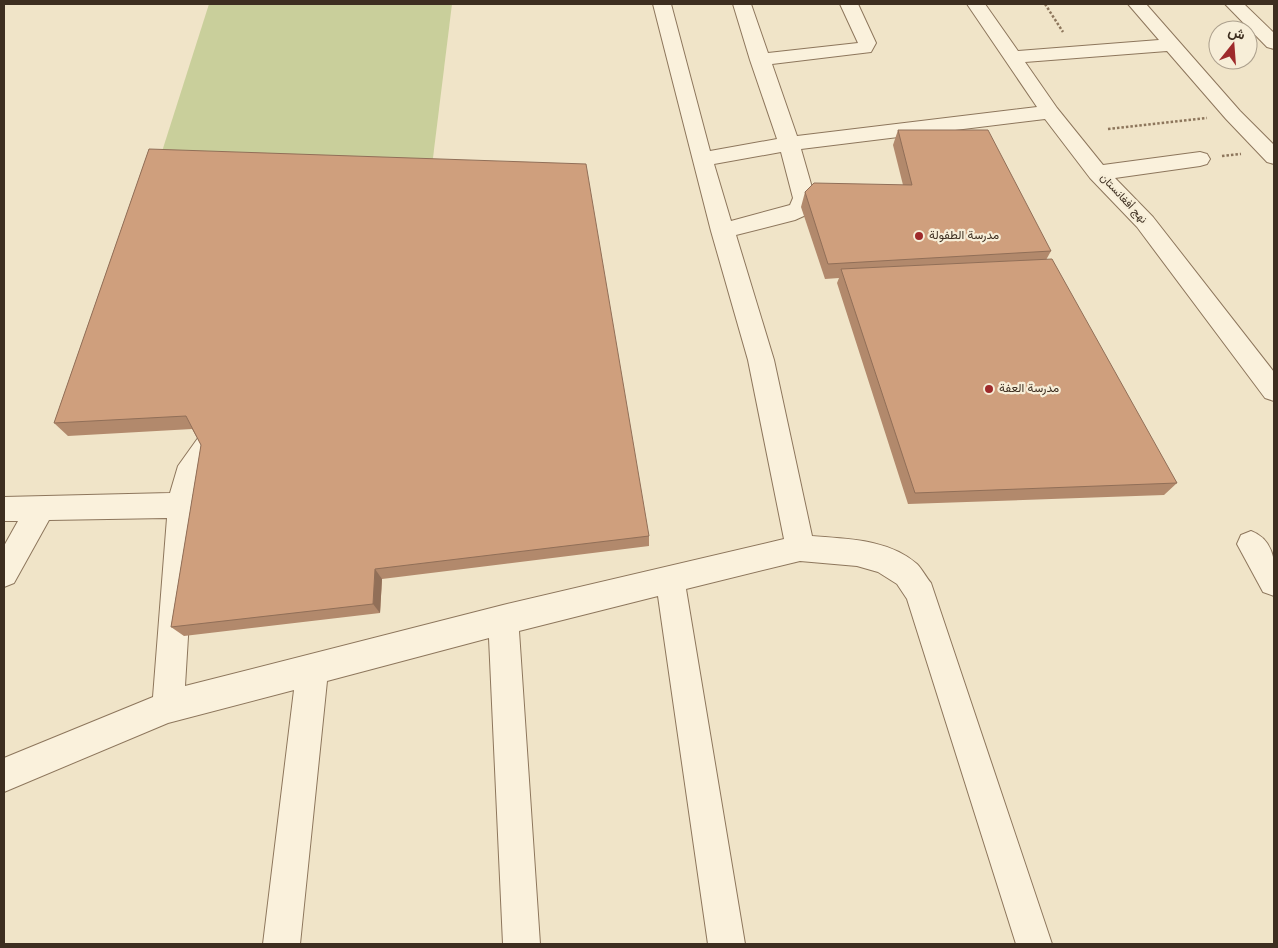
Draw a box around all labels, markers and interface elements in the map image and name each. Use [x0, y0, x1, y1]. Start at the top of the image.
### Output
north arrow [1208, 20, 1258, 70]
text: ش [1225, 22, 1248, 48]
street label: نهج أفغانستان [1095, 170, 1151, 228]
place label: مدرسة الطفولة [929, 227, 999, 245]
marker: مدرسة الطفولة [913, 230, 925, 242]
place label: مدرسة العفة [999, 380, 1059, 398]
marker: مدرسة العفة [983, 383, 995, 395]

